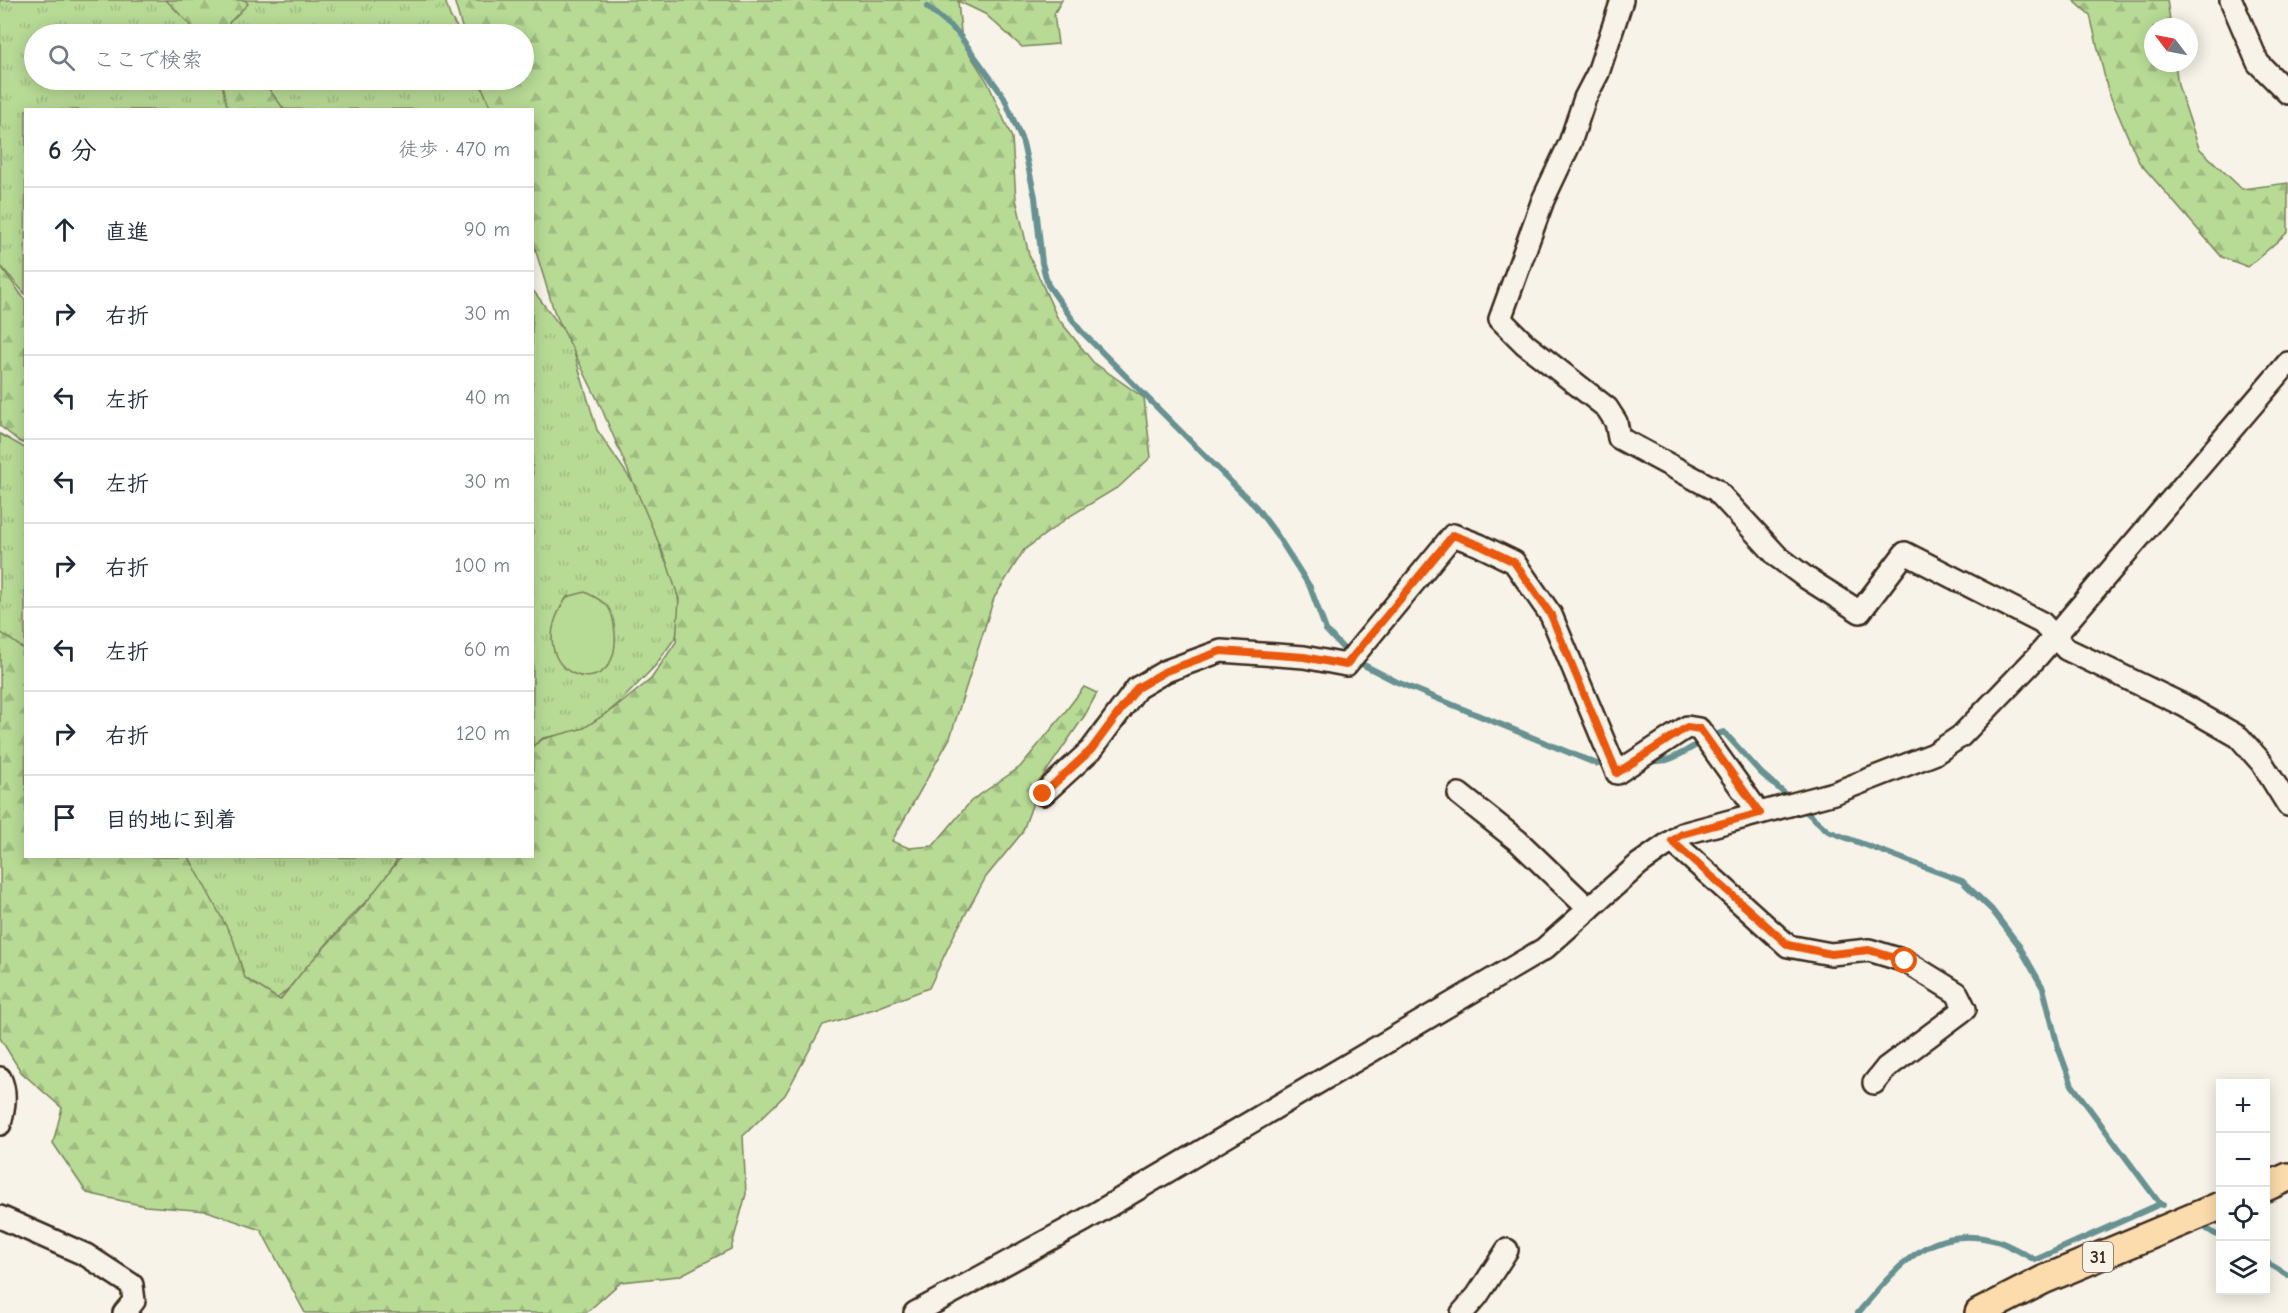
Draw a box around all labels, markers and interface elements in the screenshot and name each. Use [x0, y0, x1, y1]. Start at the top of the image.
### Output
north arrow [2144, 18, 2198, 72]
search box [24, 24, 534, 90]
icon: search [45, 41, 78, 74]
text: ここで検索 [93, 47, 203, 73]
text: 6 分 [48, 136, 97, 166]
text: 徒歩 · 470 m [399, 138, 510, 161]
icon: ahead [48, 213, 81, 246]
text: 90 m [464, 218, 510, 241]
text: 直進 [105, 219, 149, 245]
icon: right [48, 297, 81, 330]
text: 30 m [464, 302, 510, 325]
text: 右折 [105, 303, 149, 329]
icon: left [48, 381, 81, 414]
text: 40 m [465, 386, 510, 409]
text: 左折 [105, 387, 149, 413]
icon: left [48, 465, 81, 498]
text: 30 m [464, 470, 510, 493]
text: 左折 [105, 471, 149, 497]
icon: right [48, 549, 81, 582]
text: 100 m [455, 554, 510, 577]
text: 右折 [105, 555, 149, 581]
icon: left [48, 633, 81, 666]
text: 60 m [464, 638, 510, 661]
text: 左折 [105, 639, 149, 665]
icon: right [48, 717, 81, 750]
text: 120 m [456, 722, 510, 745]
text: 右折 [105, 723, 149, 749]
route end [1029, 780, 1055, 806]
icon: arrive [48, 801, 81, 834]
text: 目的地に到着 [105, 807, 237, 833]
route start [1891, 947, 1917, 973]
map controls [2216, 1079, 2270, 1295]
button: + [2216, 1079, 2270, 1133]
button: − [2216, 1133, 2270, 1187]
button: locate [2216, 1187, 2270, 1241]
button: layers [2216, 1241, 2270, 1295]
road number: 31 [2083, 1242, 2113, 1272]

